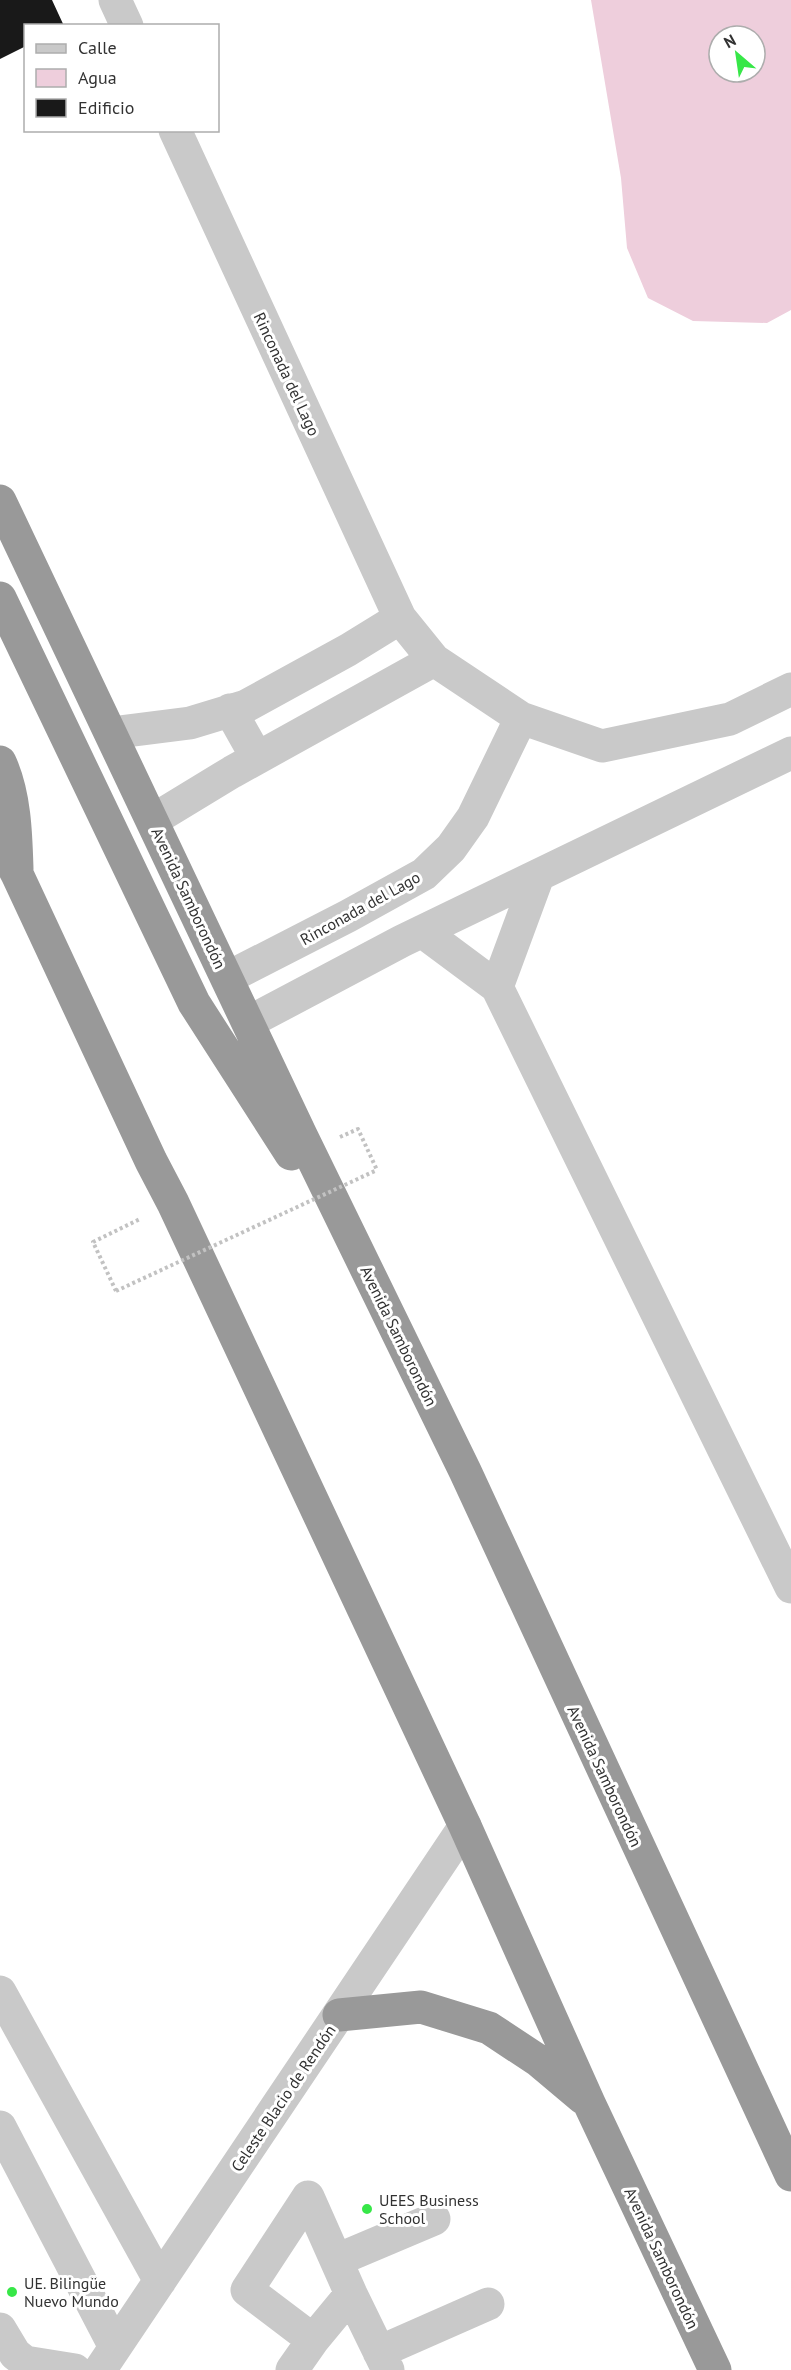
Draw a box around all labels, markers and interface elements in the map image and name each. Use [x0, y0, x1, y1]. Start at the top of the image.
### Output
legend [24, 24, 219, 132]
north arrow [707, 24, 767, 84]
text: N [720, 30, 739, 52]
text: Calle [78, 36, 117, 59]
text: Agua [78, 66, 117, 89]
text: Edificio [78, 96, 134, 119]
street label: Rinconada del Lago [250, 309, 324, 439]
street label: Avenida Samborondón [147, 824, 231, 972]
street label: Rinconada del Lago [296, 867, 424, 949]
street label: Avenida Samborondón [356, 1263, 442, 1409]
street label: Avenida Samborondón [563, 1702, 647, 1850]
street label: Celeste Blacio de Rendón [226, 2021, 340, 2175]
street label: Avenida Samborondón [620, 2184, 704, 2332]
place label: UEES Business School [379, 2190, 479, 2228]
marker: UEES Business School [360, 2202, 374, 2216]
place label: UE. Bilingüe Nuevo Mundo [24, 2273, 119, 2311]
marker: UE. Bilingüe Nuevo Mundo [5, 2285, 19, 2299]

